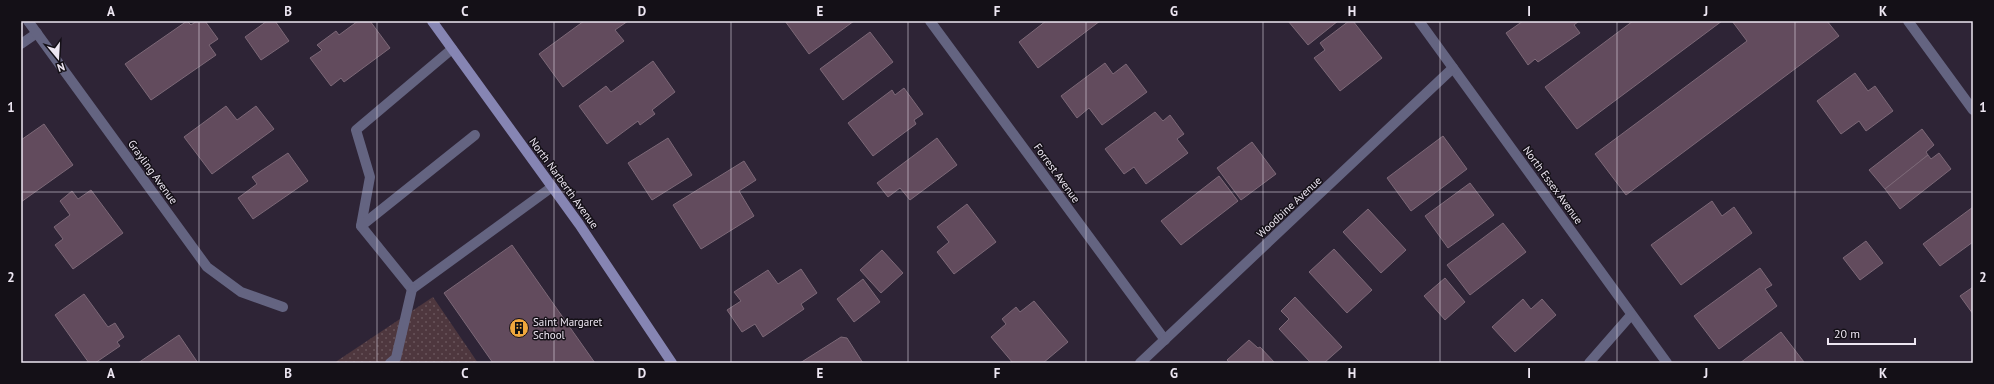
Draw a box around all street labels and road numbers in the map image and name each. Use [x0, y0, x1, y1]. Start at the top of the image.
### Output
street label: North Narberth Avenue [526, 135, 602, 232]
street label: Grayling Avenue [125, 137, 181, 207]
street label: Forrest Avenue [1031, 141, 1083, 206]
street label: North Essex Avenue [1520, 143, 1586, 227]
street label: Woodbine Avenue [1254, 173, 1325, 241]

